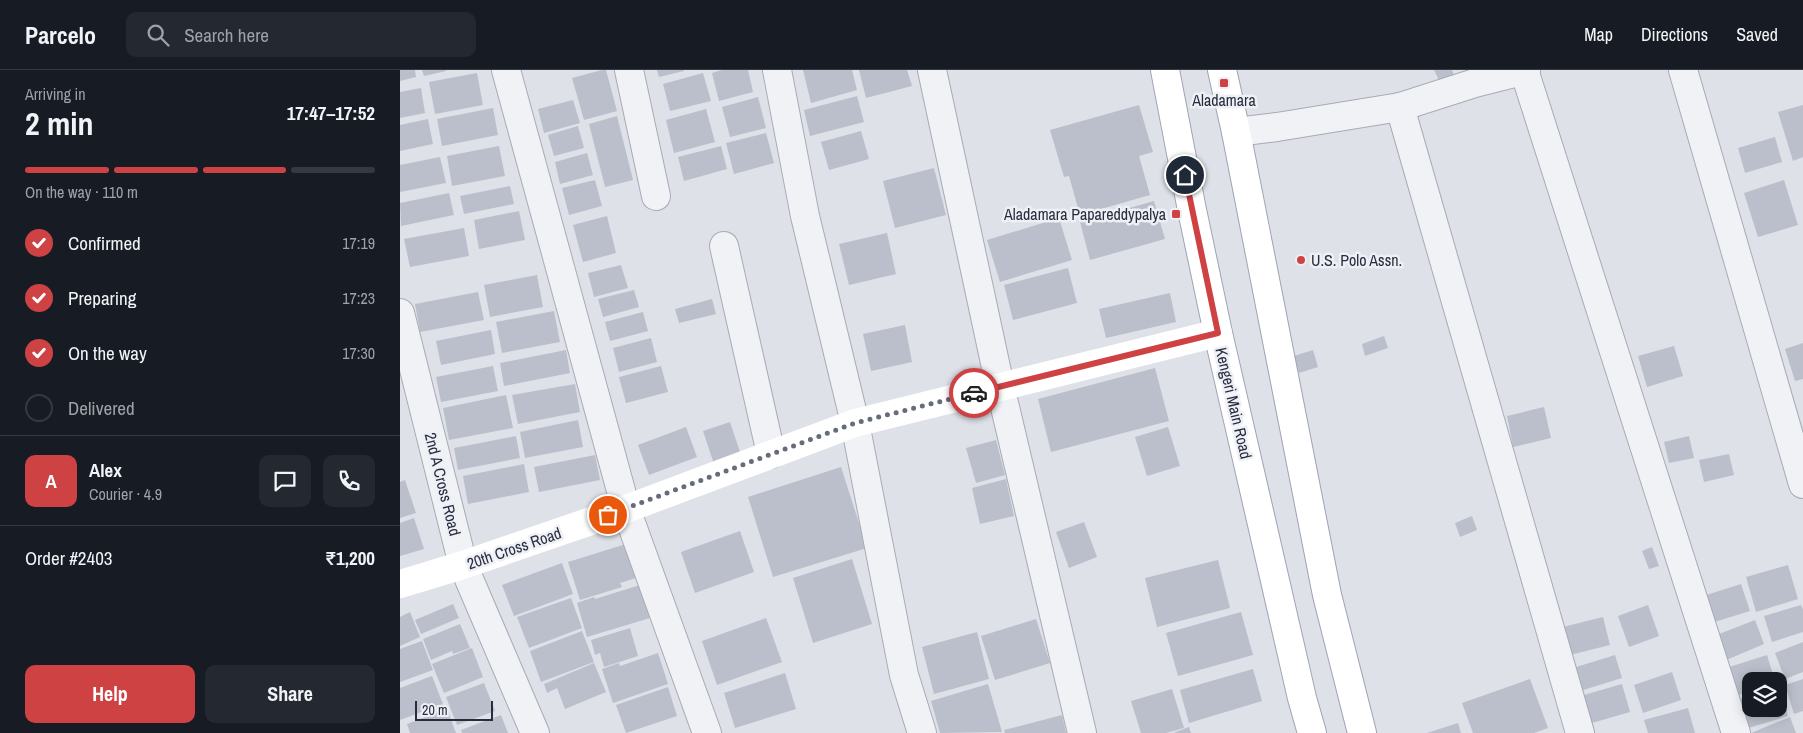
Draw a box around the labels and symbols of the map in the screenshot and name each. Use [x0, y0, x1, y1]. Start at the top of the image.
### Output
marker: Aladamara [1218, 77, 1230, 89]
place label: Aladamara [1191, 89, 1256, 111]
pin [1164, 154, 1206, 196]
place label: Aladamara Papareddypalya [1003, 203, 1167, 225]
marker: Aladamara Papareddypalya [1170, 208, 1182, 220]
place label: U.S. Polo Assn. [1311, 249, 1402, 271]
marker: U.S. Polo Assn. [1295, 254, 1307, 266]
street label: Kengeri Main Road [1210, 345, 1258, 461]
courier [949, 368, 999, 418]
street label: 2nd A Cross Road [420, 430, 466, 538]
pin [587, 494, 629, 536]
street label: 20th Cross Road [464, 522, 564, 574]
scale bar [415, 698, 492, 721]

